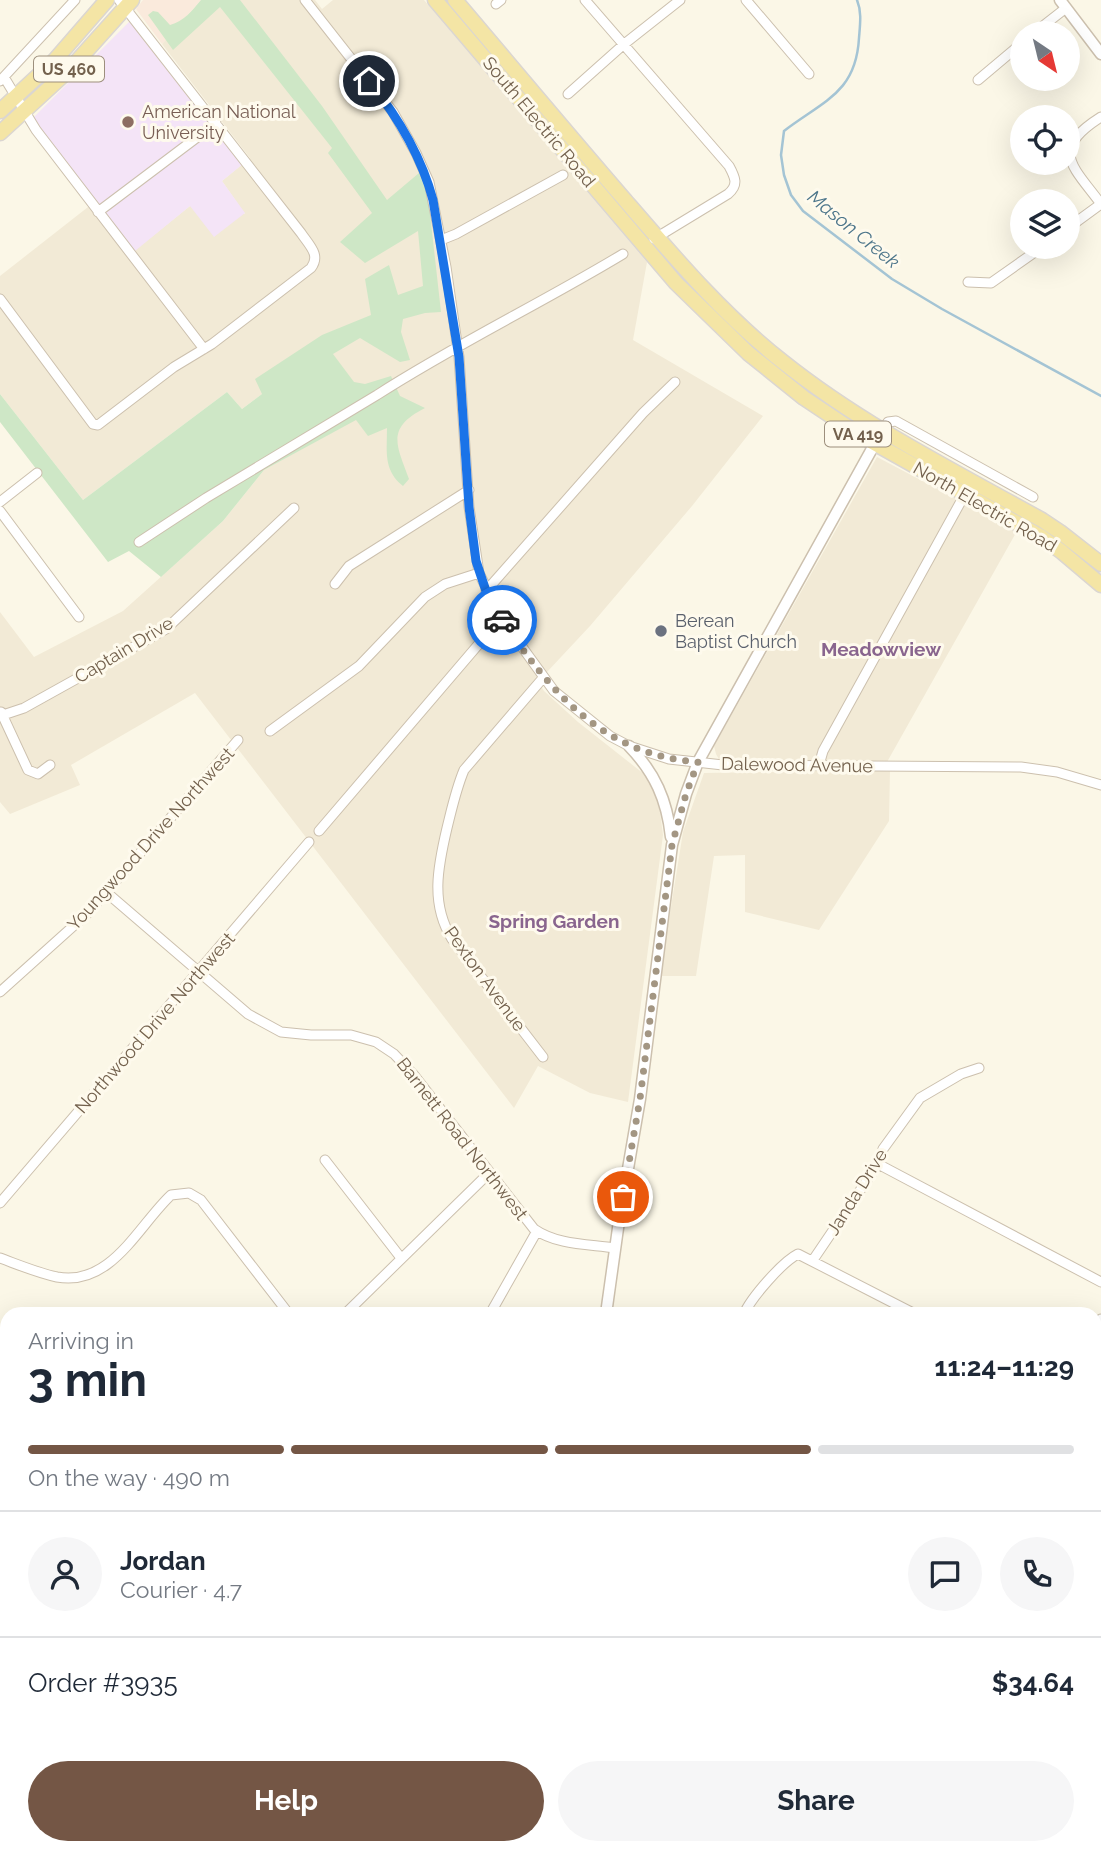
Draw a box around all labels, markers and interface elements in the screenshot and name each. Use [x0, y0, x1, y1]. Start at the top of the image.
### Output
north arrow [1010, 21, 1080, 91]
map controls [1010, 21, 1080, 259]
pin [339, 51, 399, 111]
street label: South Electric Road [479, 52, 600, 191]
road number: US 460 [34, 57, 104, 82]
icon: home [350, 62, 388, 100]
place label: American National University [142, 101, 296, 143]
button: locate [1010, 105, 1080, 175]
marker: American National University [120, 114, 136, 130]
water label: Mason Creek [804, 185, 904, 273]
button: layers [1010, 189, 1080, 259]
road number: VA 419 [825, 422, 891, 446]
street label: North Electric Road [910, 457, 1061, 556]
courier [467, 585, 537, 655]
icon: car [483, 601, 521, 639]
place label: Berean Baptist Church [675, 610, 797, 652]
street label: Captain Drive [71, 612, 177, 687]
marker: Berean Baptist Church [653, 623, 669, 639]
district label: Meadowview [821, 638, 941, 660]
street label: Youngwood Drive Northwest [63, 743, 238, 934]
street label: Dalewood Avenue [721, 753, 874, 776]
district label: Spring Garden [489, 910, 619, 932]
street label: Pexton Avenue [440, 922, 531, 1036]
street label: Northwood Drive Northwest [70, 928, 239, 1117]
street label: Barnett Road Northwest [392, 1053, 532, 1224]
street label: Janda Drive [822, 1145, 892, 1239]
pin [593, 1167, 653, 1227]
icon: bag [604, 1178, 642, 1216]
text: Arriving in [28, 1327, 134, 1354]
text: 11:24–11:29 [935, 1352, 1074, 1382]
text: 3 min [28, 1353, 147, 1407]
text: On the way · 490 m [28, 1464, 230, 1491]
button: person [28, 1537, 102, 1611]
button: chat [908, 1537, 982, 1611]
button: phone [1000, 1537, 1074, 1611]
text: Jordan [120, 1546, 206, 1576]
text: Courier · 4.7 [120, 1576, 242, 1603]
text: Order #3935 [28, 1668, 178, 1698]
text: $34.64 [992, 1668, 1074, 1698]
button: Help [28, 1761, 544, 1841]
button: Share [558, 1761, 1074, 1841]

